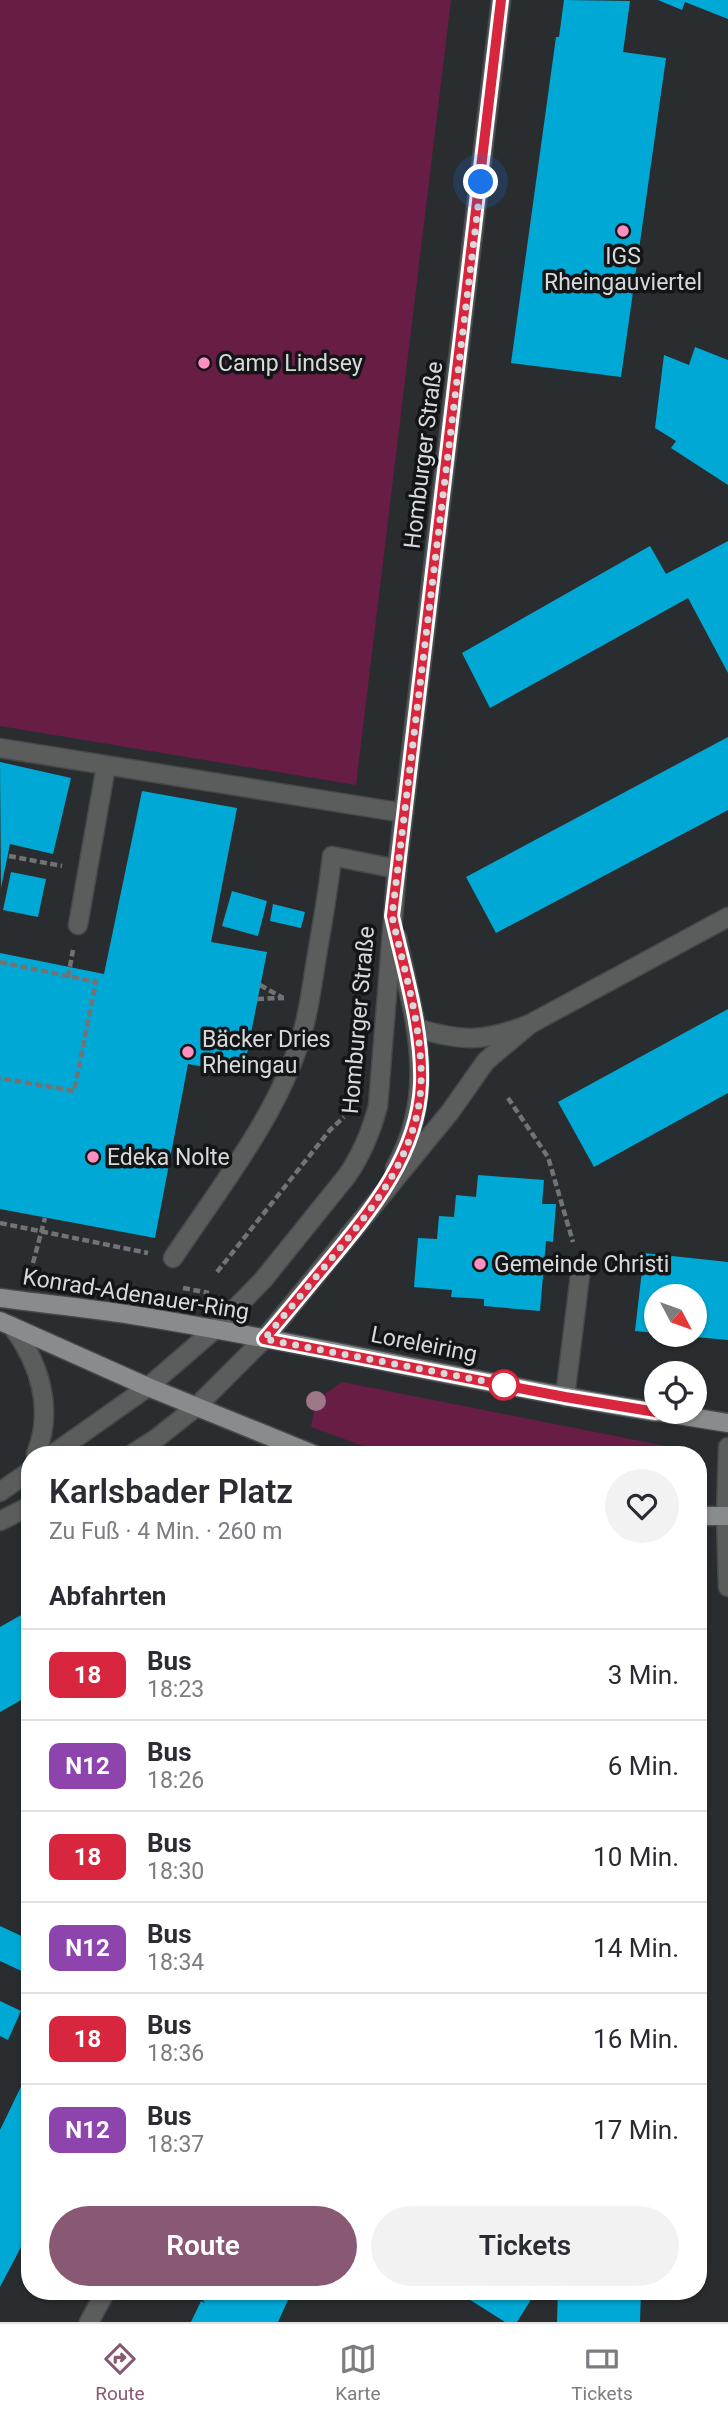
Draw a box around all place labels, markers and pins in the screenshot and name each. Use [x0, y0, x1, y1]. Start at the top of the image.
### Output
marker: IGS Rheingauviertel [615, 223, 631, 239]
place label: IGS Rheingauviertel [544, 243, 702, 296]
place label: Camp Lindsey [218, 350, 363, 377]
marker: Camp Lindsey [196, 355, 212, 371]
place label: Bäcker Dries Rheingau [202, 1026, 331, 1079]
marker: Bäcker Dries Rheingau [180, 1044, 196, 1060]
place label: Edeka Nolte [107, 1144, 230, 1171]
marker: Edeka Nolte [85, 1149, 101, 1165]
place label: Gemeinde Christi [494, 1251, 669, 1278]
marker: Gemeinde Christi [472, 1256, 488, 1272]
unlabelled marker [489, 1370, 519, 1400]

